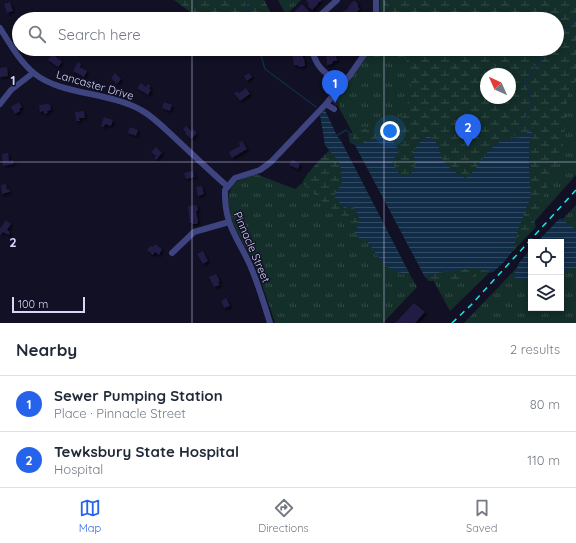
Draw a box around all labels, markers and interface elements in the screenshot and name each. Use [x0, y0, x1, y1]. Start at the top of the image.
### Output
search box [12, 12, 564, 56]
icon: search [26, 23, 48, 45]
text: Search here [58, 25, 141, 44]
street label: Lancaster Drive [55, 67, 135, 103]
north arrow [480, 68, 516, 104]
pin: 1 [322, 70, 348, 103]
text: 1 [10, 72, 16, 88]
pin: 2 [455, 114, 481, 147]
your location [380, 121, 400, 141]
street label: Pinnacle Street [231, 209, 273, 285]
text: 2 [9, 234, 17, 250]
map controls [528, 239, 564, 311]
button: locate [528, 239, 564, 275]
button: layers [528, 275, 564, 311]
scale bar [12, 295, 85, 314]
text: 100 m [18, 297, 48, 311]
text: Nearby [16, 339, 77, 360]
text: 2 results [510, 341, 560, 357]
text: Sewer Pumping Station [54, 386, 223, 405]
text: 1 [26, 396, 32, 412]
text: 80 m [530, 396, 560, 412]
text: Place · Pinnacle Street [54, 405, 186, 421]
text: Tewksbury State Hospital [54, 442, 239, 461]
text: 2 [25, 452, 33, 468]
text: 110 m [527, 452, 560, 468]
text: Hospital [54, 461, 103, 477]
tab: Map [79, 497, 101, 535]
tab: Directions [258, 497, 309, 535]
tab: Saved [466, 497, 497, 535]

